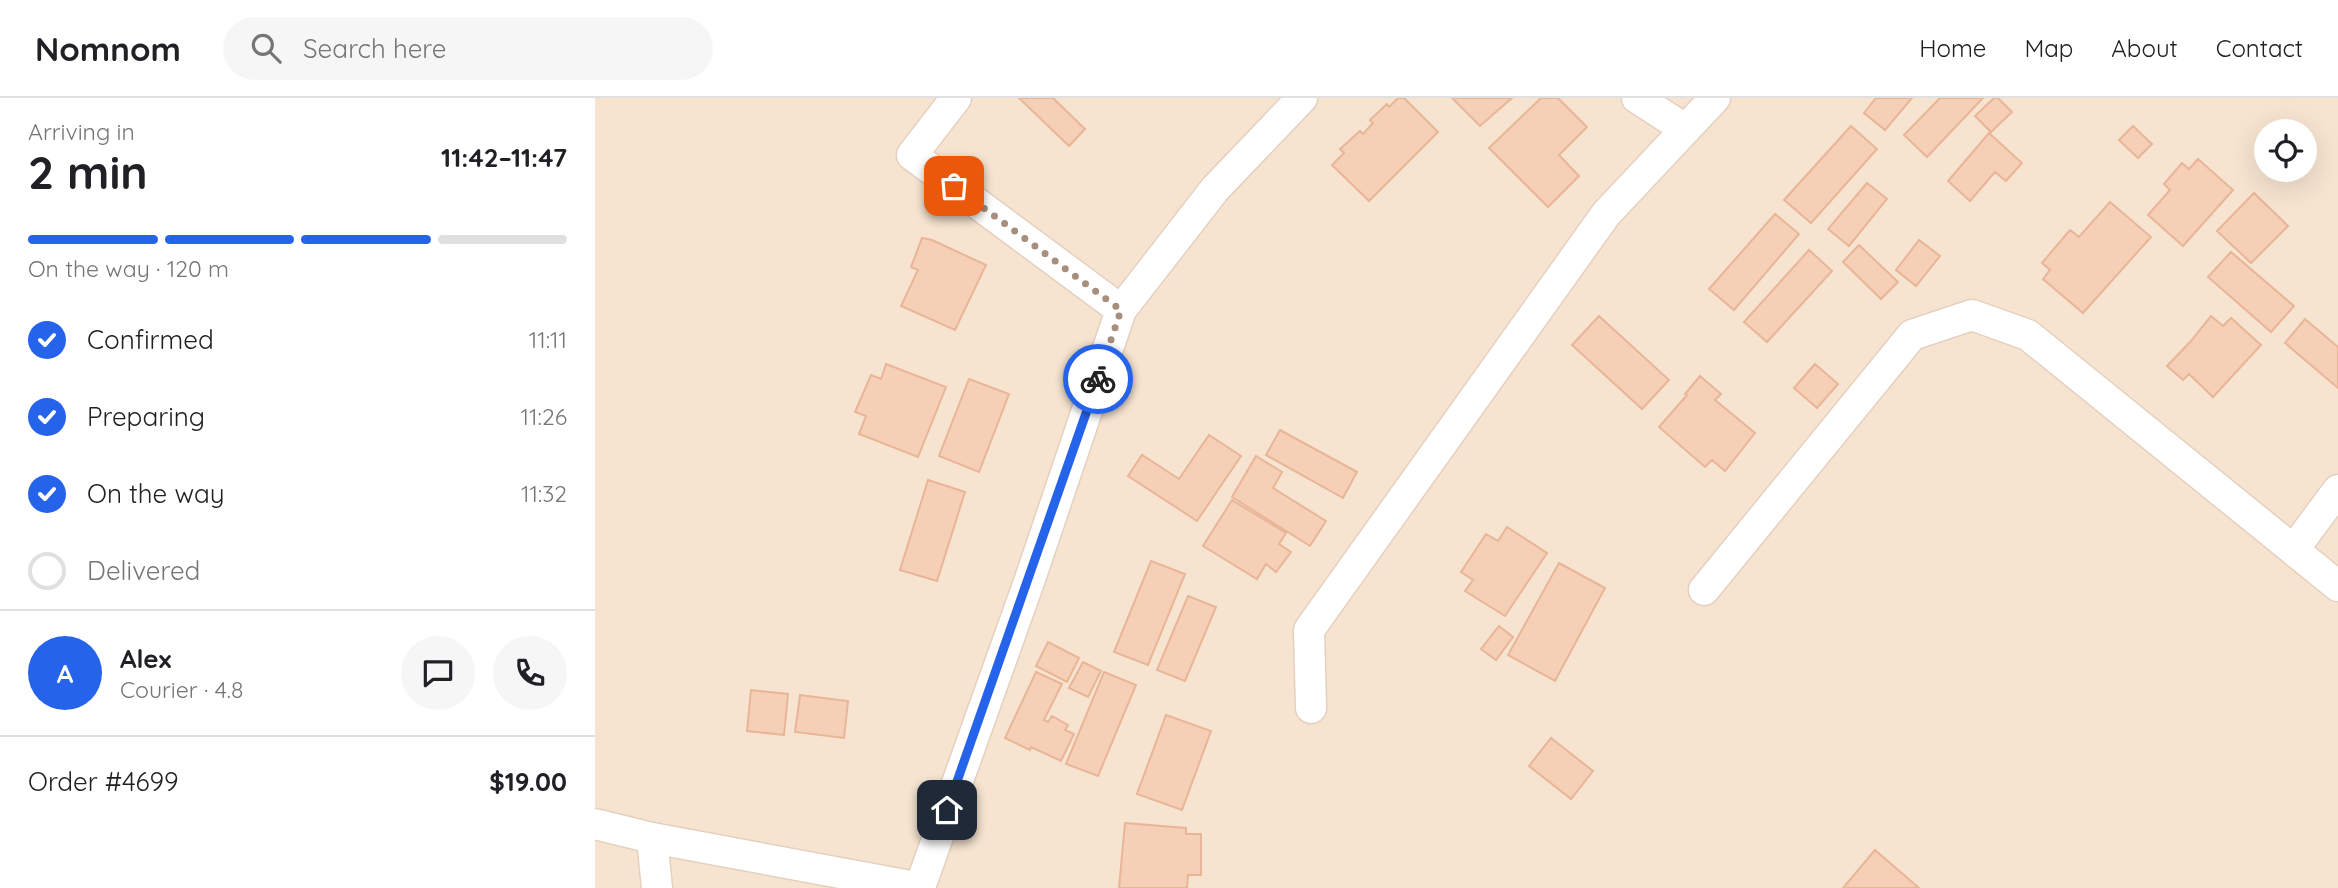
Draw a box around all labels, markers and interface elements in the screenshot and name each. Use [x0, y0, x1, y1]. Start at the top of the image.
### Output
search box [223, 17, 713, 80]
text: Nomnom [35, 28, 181, 69]
icon: search [247, 29, 285, 67]
text: Search here [303, 32, 447, 65]
text: Home [1919, 33, 1986, 63]
text: Map [2024, 33, 2073, 63]
text: About [2111, 33, 2178, 63]
text: Contact [2216, 33, 2303, 63]
text: Arriving in [28, 117, 135, 146]
map controls [2254, 119, 2317, 182]
button: locate [2254, 119, 2317, 182]
text: 11:42–11:47 [441, 141, 567, 174]
text: 2 min [28, 143, 148, 201]
pin [924, 156, 984, 216]
icon: bag [935, 167, 973, 205]
text: On the way · 120 m [28, 254, 229, 283]
icon: check [28, 321, 66, 359]
text: Confirmed [87, 323, 214, 356]
text: 11:11 [529, 325, 567, 354]
courier [1063, 344, 1133, 414]
icon: bike [1079, 360, 1117, 398]
icon: check [28, 398, 66, 436]
text: Preparing [87, 400, 205, 433]
text: 11:26 [521, 402, 567, 431]
icon: check [28, 475, 66, 513]
text: On the way [87, 477, 225, 510]
text: 11:32 [521, 479, 567, 508]
text: Delivered [87, 554, 200, 587]
button: chat [401, 636, 475, 710]
button: phone [493, 636, 567, 710]
text: Alex [120, 642, 171, 675]
text: A [57, 657, 73, 690]
text: Courier · 4.8 [120, 675, 243, 704]
text: Order #4699 [28, 765, 179, 798]
text: $19.00 [489, 765, 567, 798]
pin [917, 780, 977, 840]
icon: home [928, 791, 966, 829]

